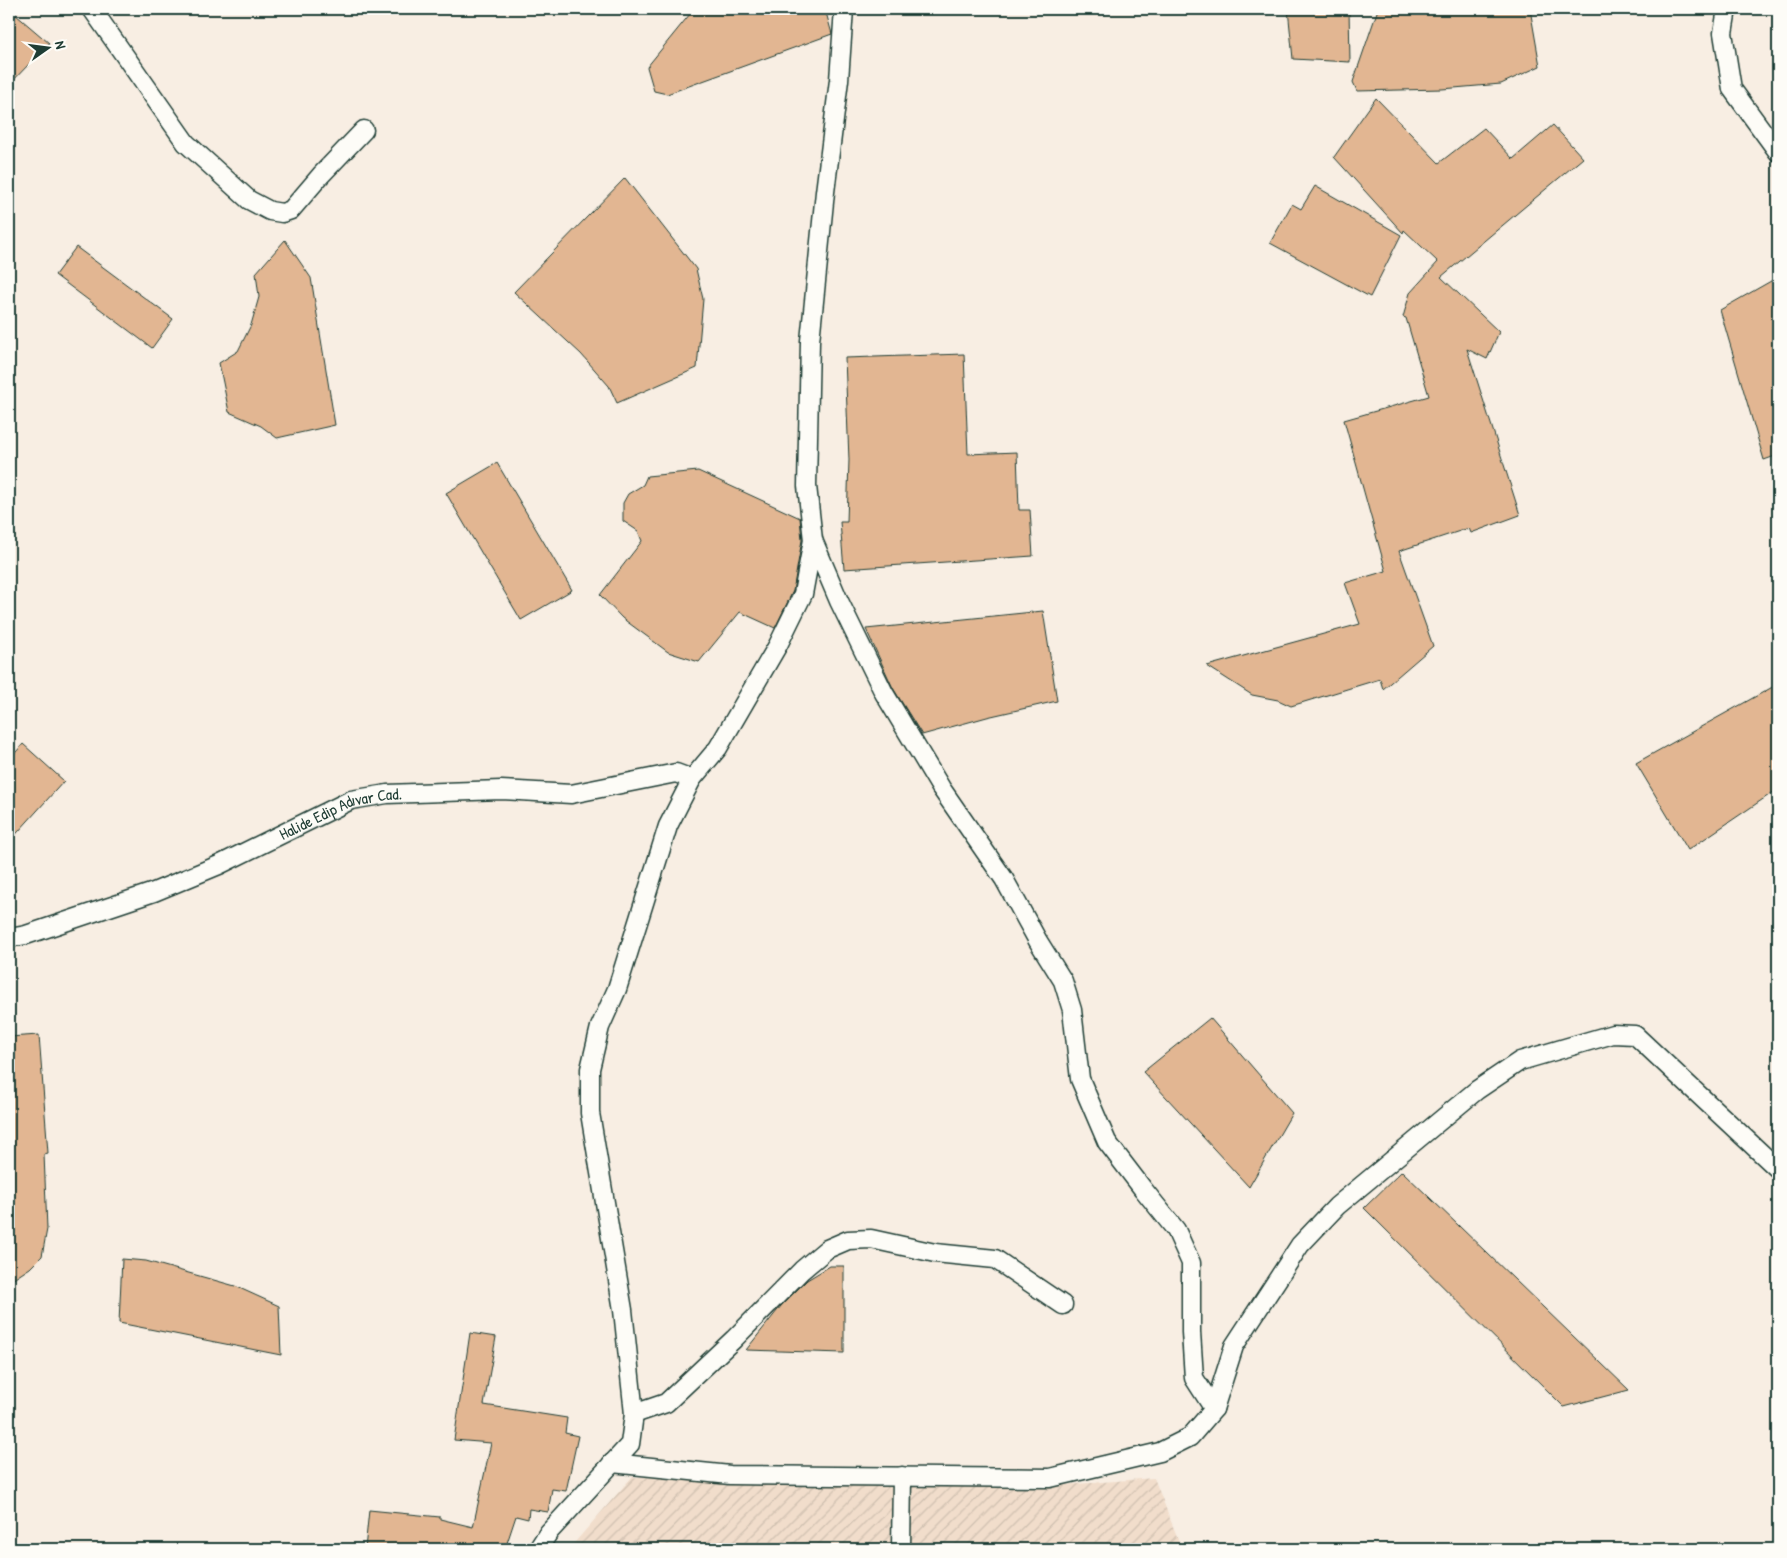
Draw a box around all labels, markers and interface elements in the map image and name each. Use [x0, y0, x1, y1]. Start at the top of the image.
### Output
north arrow [22, 22, 72, 72]
text: N [51, 39, 71, 51]
street label: Halide Edip Adıvar Cad. [275, 782, 402, 845]

